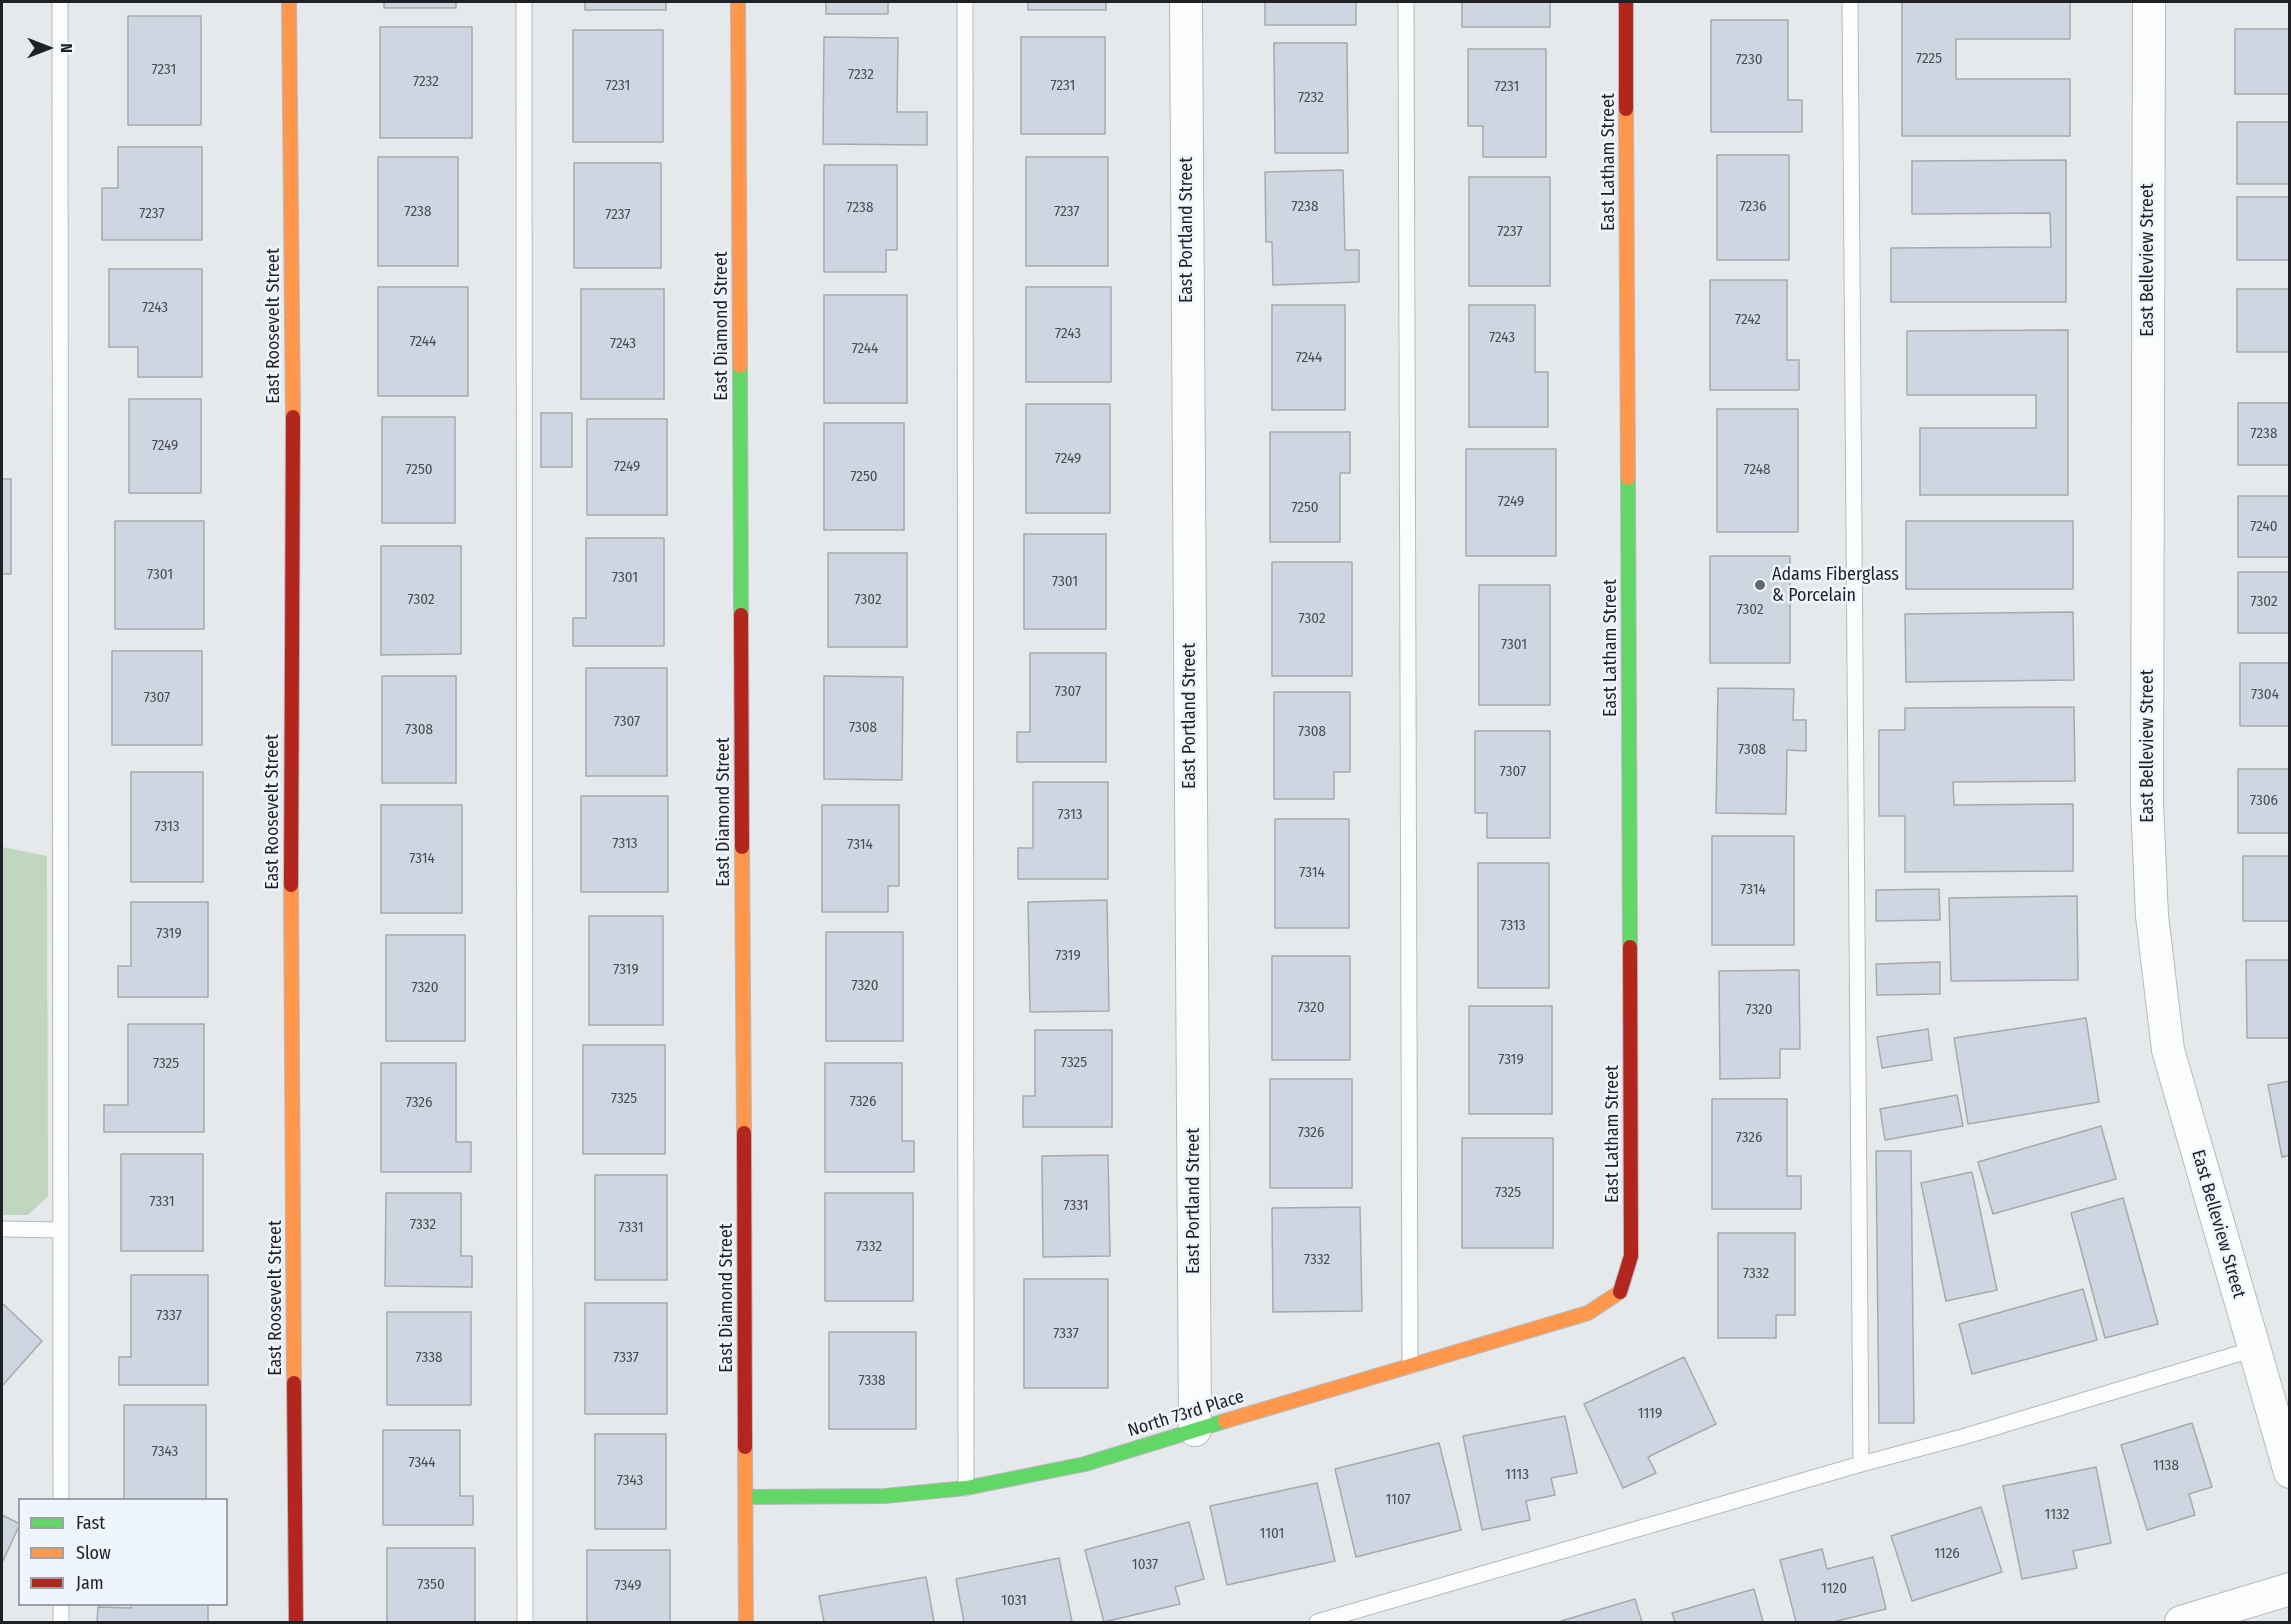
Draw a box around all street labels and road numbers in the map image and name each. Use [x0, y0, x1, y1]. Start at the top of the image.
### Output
street label: East Latham Street [1598, 93, 1620, 231]
street label: East Portland Street [1176, 157, 1198, 303]
street label: East Belleview Street [2137, 183, 2159, 337]
street label: East Roosevelt Street [263, 248, 285, 404]
street label: East Diamond Street [711, 251, 733, 401]
street label: East Latham Street [1600, 579, 1622, 717]
street label: East Portland Street [1179, 643, 1201, 789]
street label: East Belleview Street [2137, 669, 2159, 823]
street label: East Roosevelt Street [262, 734, 284, 890]
street label: East Diamond Street [713, 737, 735, 887]
street label: East Latham Street [1602, 1065, 1624, 1203]
street label: East Portland Street [1183, 1128, 1205, 1274]
street label: East Belleview Street [2186, 1147, 2250, 1301]
street label: East Roosevelt Street [265, 1220, 287, 1376]
street label: East Diamond Street [716, 1223, 738, 1373]
street label: North 73rd Place [1125, 1386, 1247, 1442]

